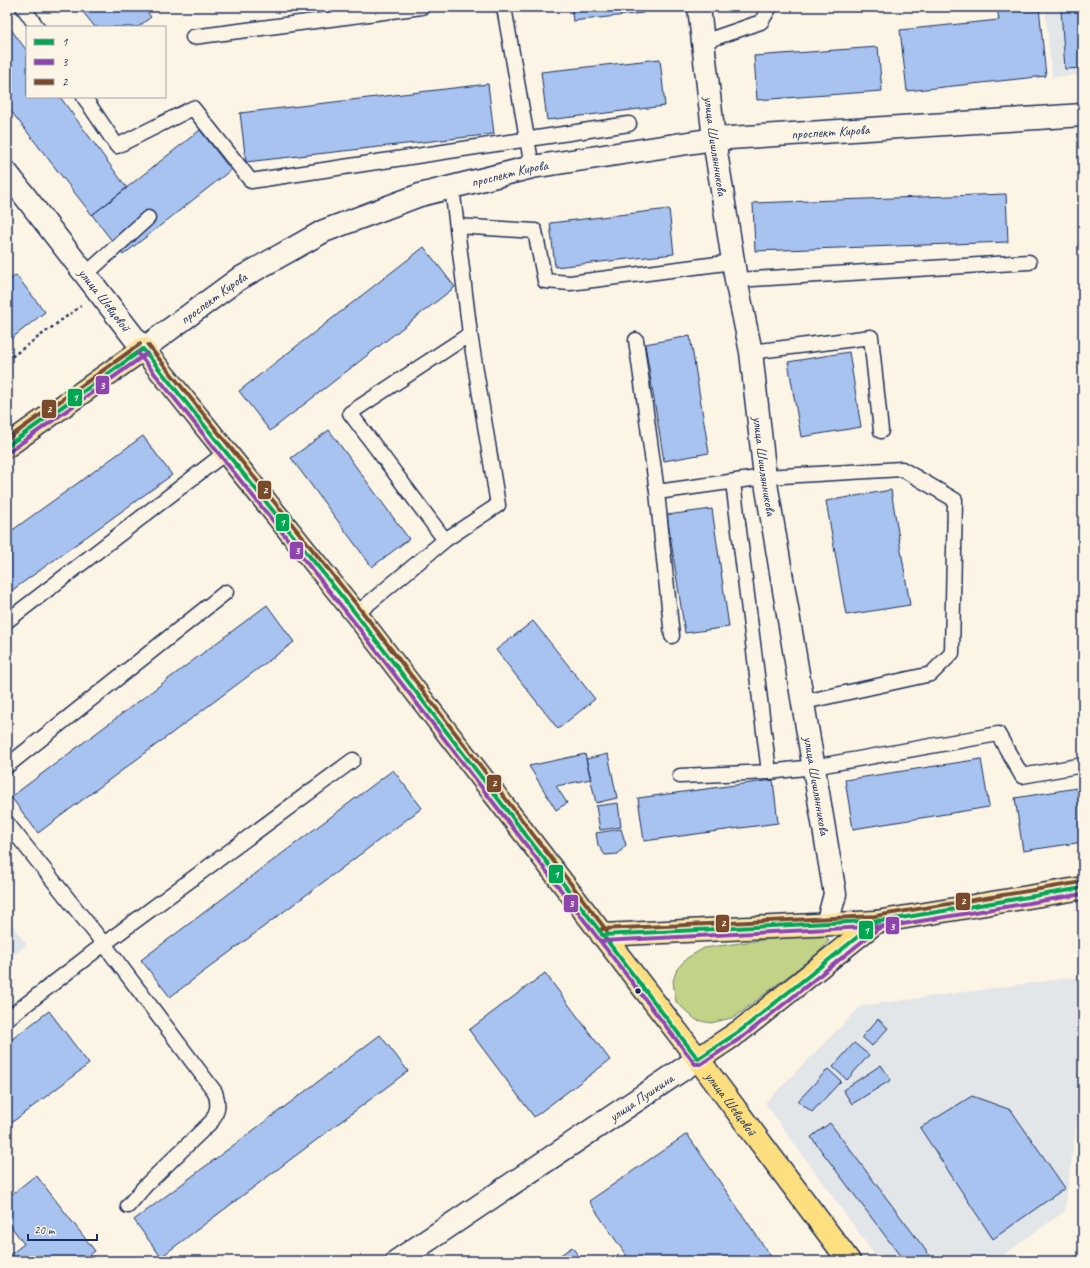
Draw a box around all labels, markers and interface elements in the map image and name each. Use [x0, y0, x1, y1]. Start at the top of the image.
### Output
legend [26, 26, 166, 98]
text: 1 [62, 34, 68, 50]
text: 3 [62, 54, 69, 70]
text: 2 [62, 74, 69, 90]
street label: улица Шишлянникова [701, 94, 731, 198]
street label: проспект Кирова [791, 120, 871, 142]
street label: проспект Кирова [469, 156, 550, 190]
street label: улица Шевцовой [74, 264, 135, 336]
street label: проспект Кирова [177, 267, 251, 328]
line badge: 3 [95, 375, 110, 395]
text: 3 [100, 378, 106, 392]
line badge: 1 [67, 388, 83, 407]
text: 1 [73, 390, 79, 404]
line badge: 2 [41, 399, 57, 419]
text: 2 [47, 402, 53, 416]
street label: улица Шишлянникова [750, 415, 780, 518]
line badge: 2 [257, 480, 272, 500]
text: 2 [263, 483, 269, 497]
line badge: 1 [275, 513, 290, 532]
text: 1 [280, 515, 286, 529]
line badge: 3 [289, 541, 304, 560]
text: 3 [295, 543, 301, 557]
street label: улица Шишлянникова [800, 734, 834, 838]
line badge: 2 [486, 774, 502, 793]
text: 2 [492, 776, 498, 790]
line badge: 1 [548, 864, 564, 884]
text: 1 [554, 867, 560, 881]
line badge: 2 [955, 892, 971, 911]
line badge: 3 [563, 894, 579, 913]
text: 2 [961, 894, 967, 908]
text: 3 [569, 896, 575, 910]
line badge: 2 [715, 914, 730, 933]
text: 2 [721, 916, 727, 930]
line badge: 3 [885, 916, 900, 935]
text: 3 [890, 919, 896, 933]
line badge: 1 [858, 920, 874, 940]
text: 1 [864, 923, 870, 937]
unlabelled marker [633, 986, 643, 996]
street label: улица Шевцовой [701, 1067, 762, 1140]
street label: улица Пушкина [605, 1069, 678, 1125]
scale bar [28, 1216, 97, 1242]
text: 20 m [34, 1222, 56, 1238]

